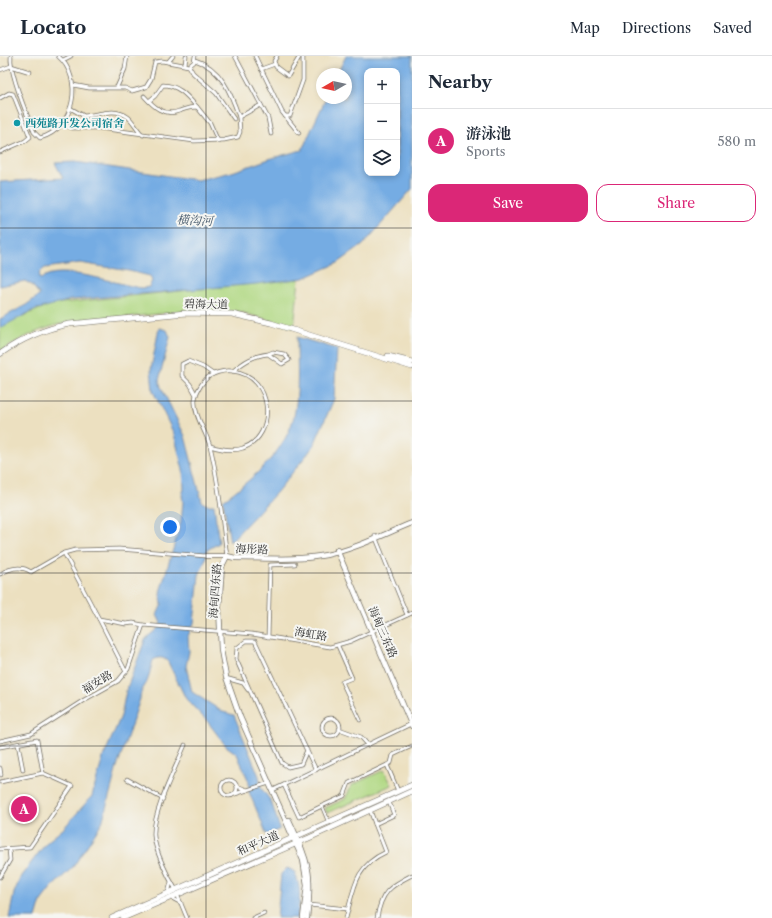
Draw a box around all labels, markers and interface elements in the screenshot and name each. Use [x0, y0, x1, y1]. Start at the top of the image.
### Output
text: Locato [20, 16, 86, 39]
text: Map [570, 19, 600, 37]
text: Directions [622, 19, 691, 37]
text: Saved [713, 19, 752, 37]
north arrow [316, 68, 352, 104]
map controls [364, 68, 400, 176]
button: + [364, 68, 400, 104]
text: Nearby [428, 72, 492, 92]
button: − [364, 104, 400, 140]
place label: 西苑路开发公司宿舍 [25, 116, 125, 130]
marker: 西苑路开发公司宿舍 [12, 118, 22, 128]
text: 游泳池 [466, 124, 511, 143]
text: A [436, 133, 446, 149]
text: 580 m [717, 133, 756, 149]
button: layers [364, 140, 400, 176]
text: Sports [466, 143, 505, 159]
button: Save [428, 184, 588, 222]
button: Share [596, 184, 756, 222]
water label: 横沟河 [177, 212, 215, 228]
street label: 碧海大道 [184, 297, 228, 311]
your location [160, 517, 180, 537]
street label: 海彤路 [235, 541, 269, 557]
street label: 海甸四东路 [206, 563, 224, 619]
street label: 海甸三东路 [365, 604, 401, 660]
street label: 海虹路 [294, 625, 328, 643]
street label: 福安路 [79, 668, 115, 696]
pin: A [11, 794, 37, 824]
street label: 和平大道 [235, 828, 281, 858]

